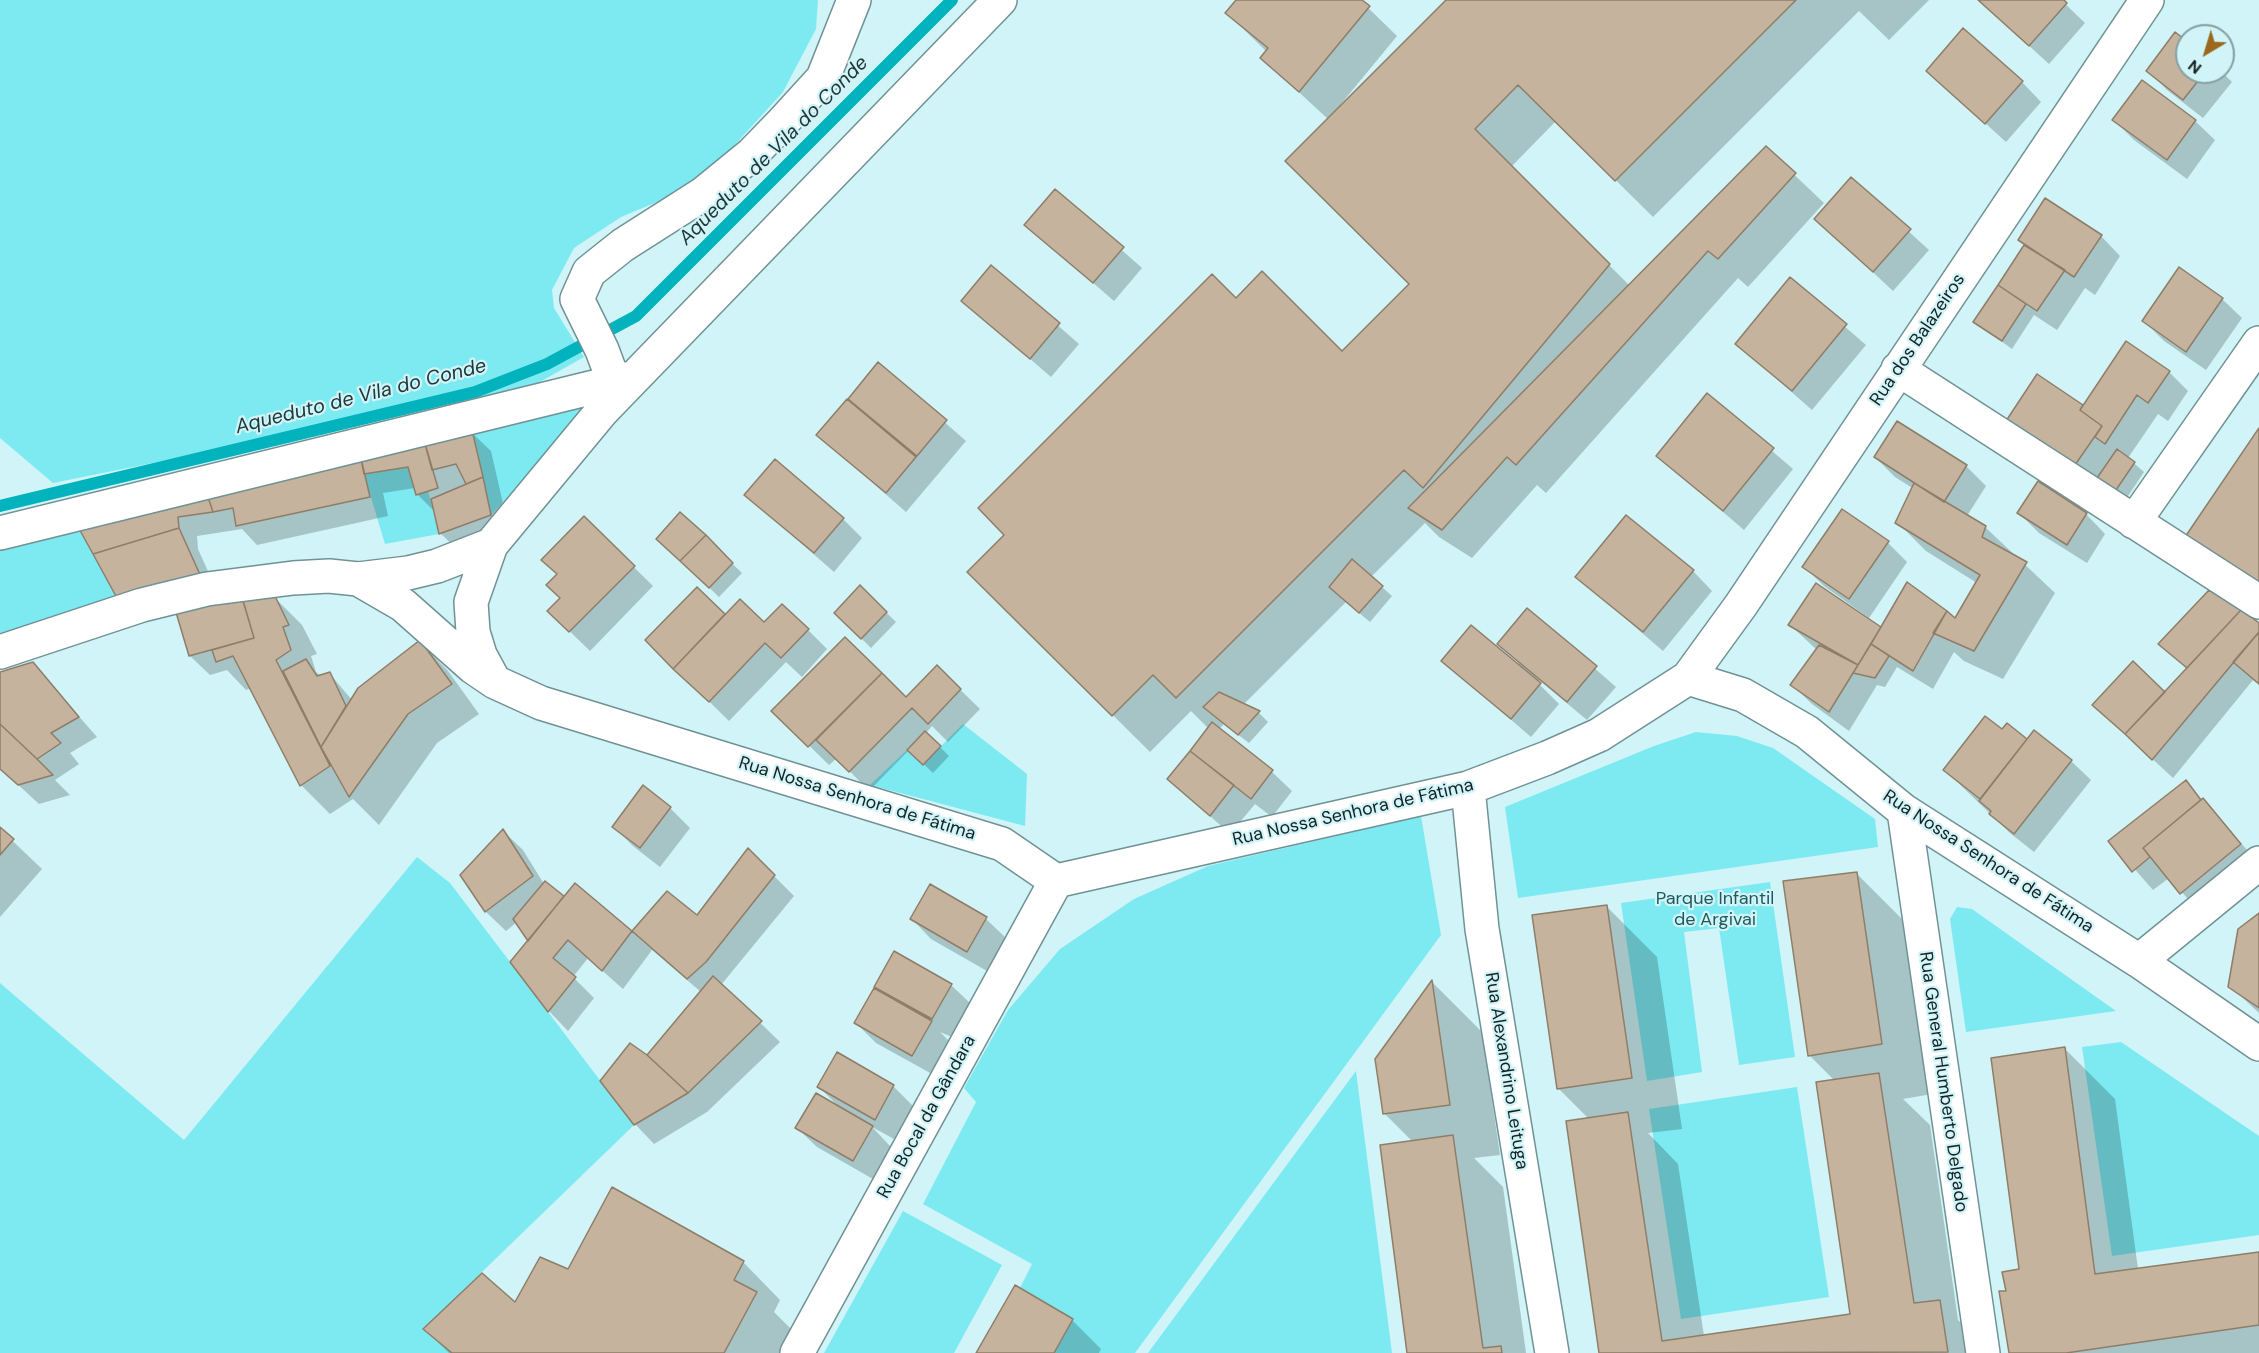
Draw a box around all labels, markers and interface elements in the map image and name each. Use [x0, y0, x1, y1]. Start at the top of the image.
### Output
north arrow [2175, 24, 2235, 84]
water label: Aqueduto de Vila do Conde [674, 51, 874, 251]
text: N [2184, 55, 2206, 79]
street label: Rua dos Balazeiros [1866, 270, 1970, 410]
water label: Aqueduto de Vila do Conde [233, 354, 489, 440]
street label: Rua Nossa Senhora de Fátima [736, 753, 978, 845]
street label: Rua Nossa Senhora de Fátima [1230, 775, 1476, 851]
street label: Rua Nossa Senhora de Fátima [1879, 786, 2097, 938]
park label: Parque Infantil de Argivai [1656, 888, 1774, 930]
street label: Rua General Humberto Delgado [1914, 950, 1972, 1214]
street label: Rua Alexandrino Leituga [1480, 971, 1532, 1171]
street label: Rua Bocal da Gândara [873, 1032, 981, 1202]

